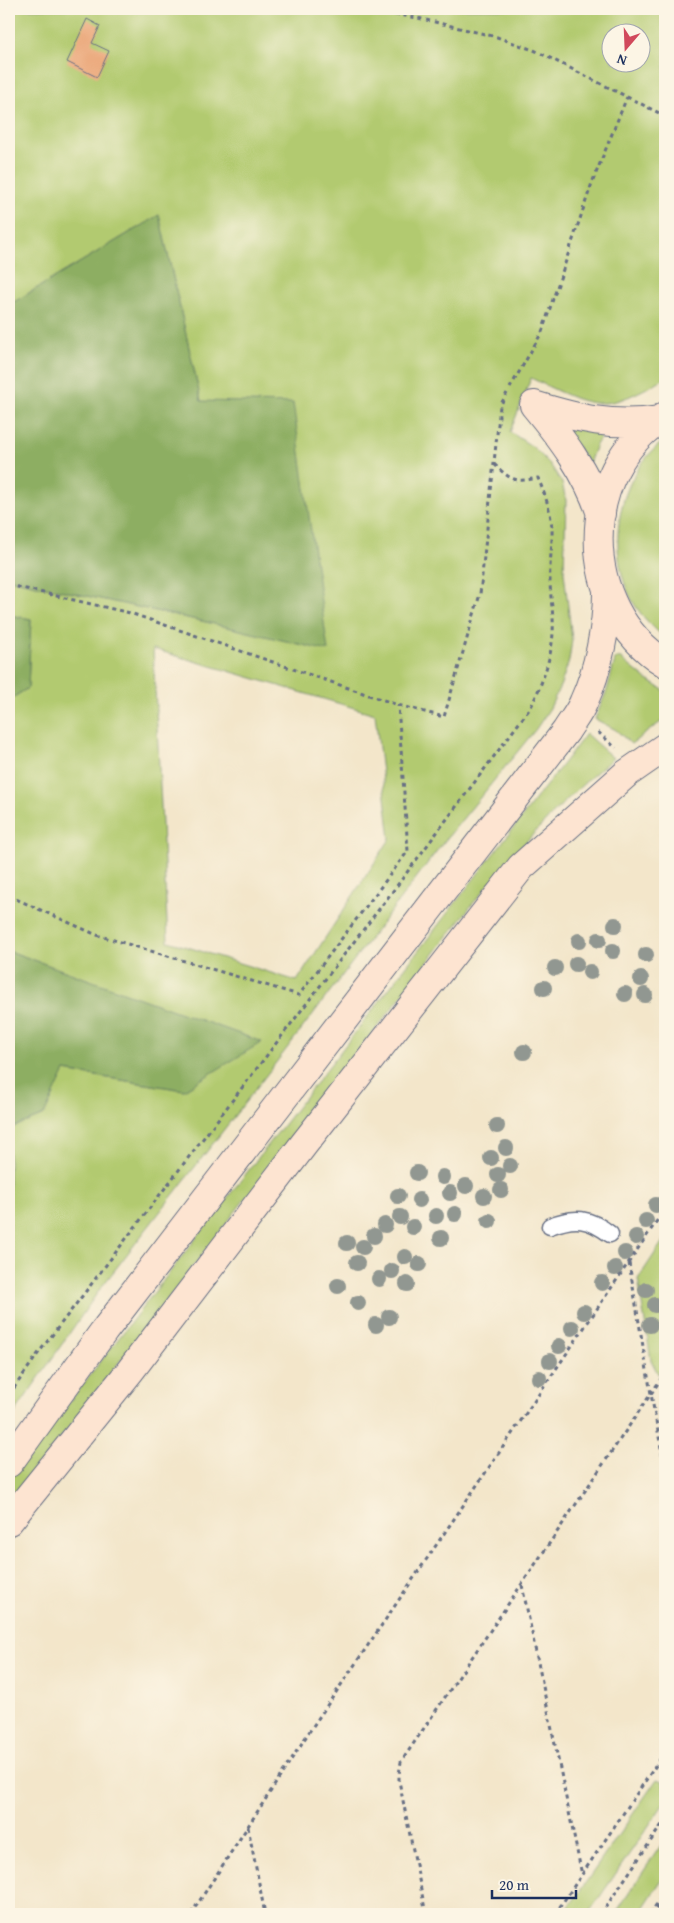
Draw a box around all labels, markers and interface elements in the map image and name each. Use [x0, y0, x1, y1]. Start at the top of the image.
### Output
north arrow [602, 22, 652, 72]
text: N [613, 49, 629, 71]
scale bar [492, 1868, 575, 1900]
text: 20 m [499, 1874, 530, 1895]

